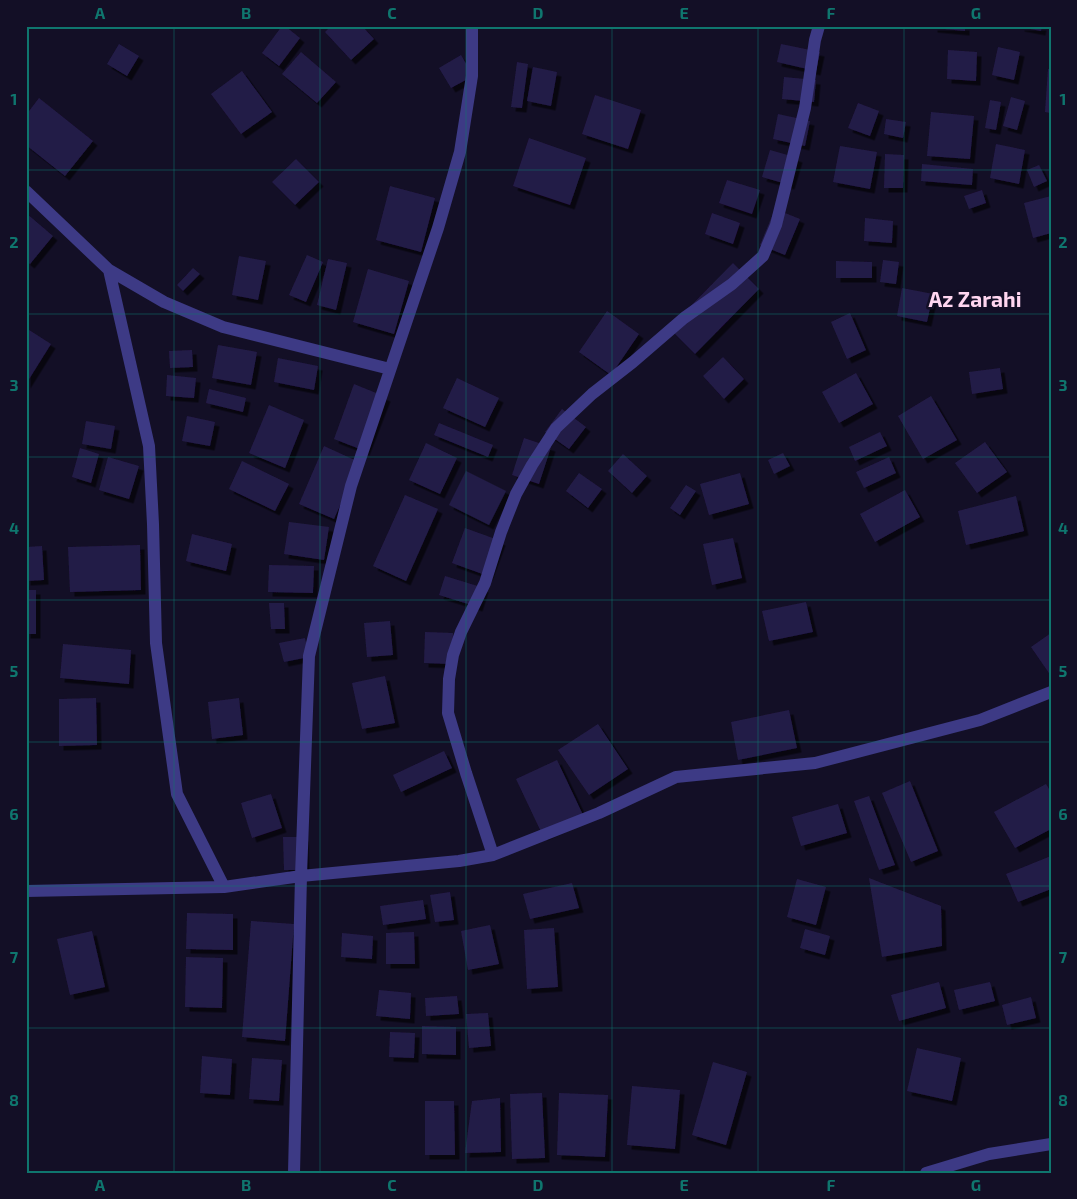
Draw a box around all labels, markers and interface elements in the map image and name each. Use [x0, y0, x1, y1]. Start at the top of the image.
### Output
text: A [95, 3, 106, 22]
text: B [241, 3, 251, 22]
text: C [387, 3, 397, 22]
text: D [533, 3, 544, 22]
text: E [679, 3, 689, 22]
text: F [827, 3, 836, 22]
text: G [971, 3, 981, 22]
text: 1 [11, 89, 17, 108]
text: 1 [1060, 89, 1066, 108]
text: 2 [9, 232, 19, 251]
text: 2 [1058, 232, 1068, 251]
district label: Az Zarahi [929, 286, 1021, 311]
text: 3 [9, 375, 19, 394]
text: 3 [1058, 375, 1068, 394]
text: 4 [9, 518, 19, 537]
text: 4 [1058, 518, 1068, 537]
text: 5 [10, 661, 19, 680]
text: 5 [1059, 661, 1068, 680]
text: 6 [9, 804, 19, 823]
text: 6 [1058, 804, 1068, 823]
text: 7 [10, 947, 19, 966]
text: 7 [1059, 947, 1068, 966]
text: 8 [9, 1090, 19, 1109]
text: 8 [1058, 1090, 1068, 1109]
text: A [95, 1175, 106, 1194]
text: B [241, 1175, 251, 1194]
text: C [387, 1175, 397, 1194]
text: D [533, 1175, 544, 1194]
text: E [679, 1175, 689, 1194]
text: F [827, 1175, 836, 1194]
text: G [971, 1175, 981, 1194]

